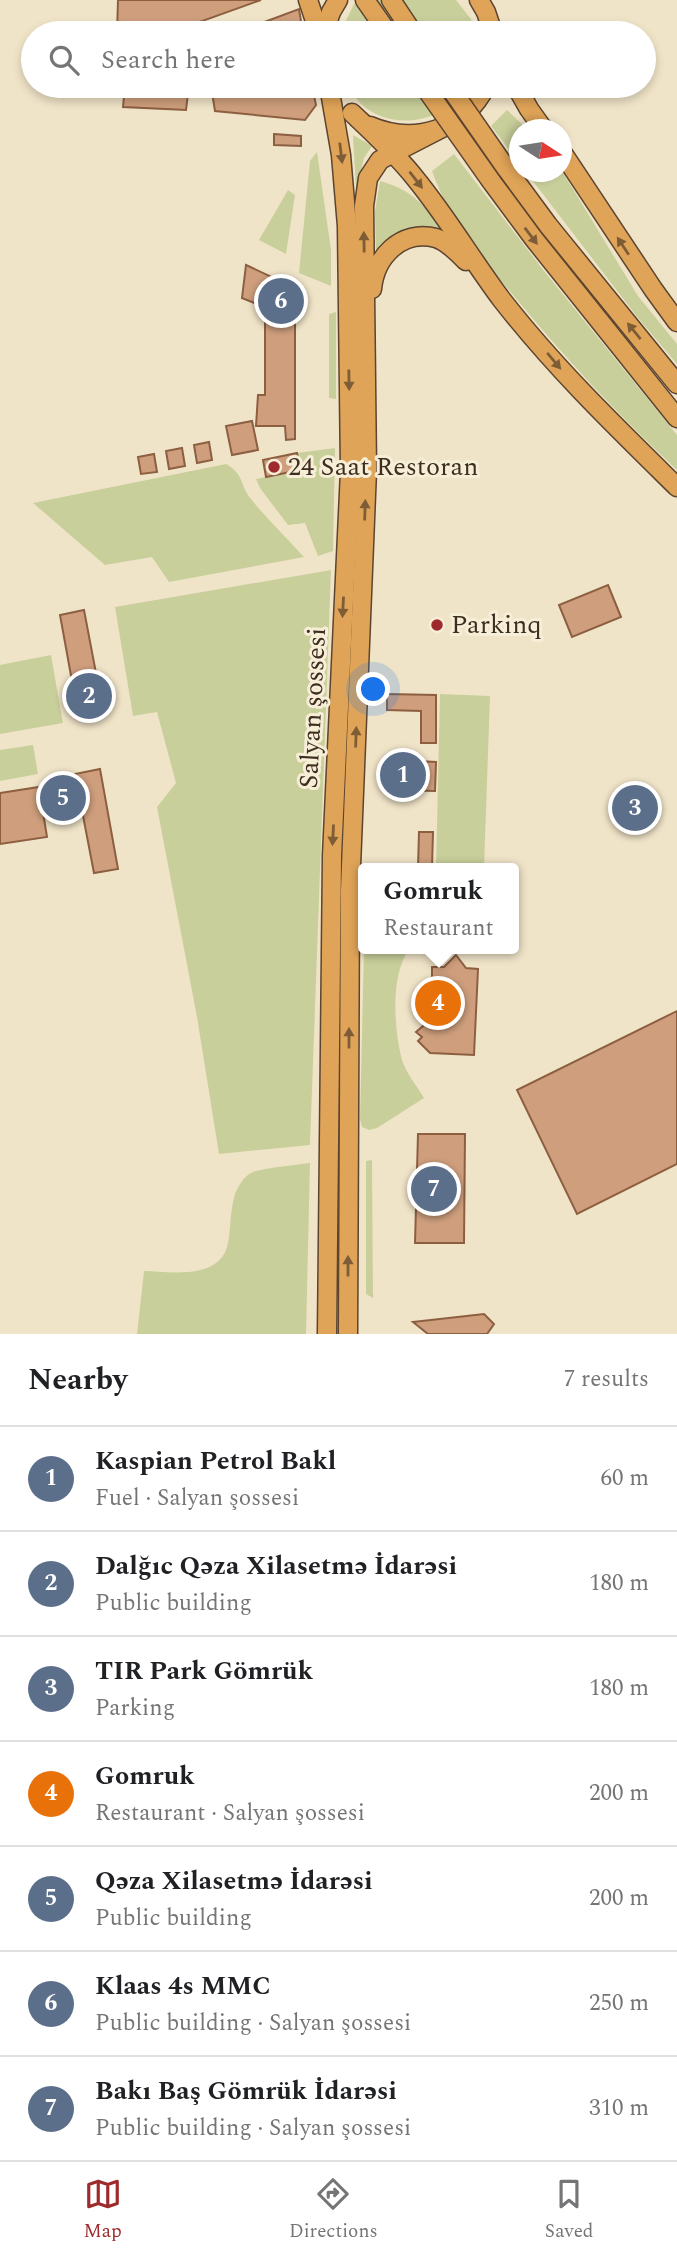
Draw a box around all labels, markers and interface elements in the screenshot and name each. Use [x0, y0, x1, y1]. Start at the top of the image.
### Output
search box [21, 21, 656, 98]
text: Search here [101, 40, 236, 80]
icon: search [45, 41, 83, 79]
north arrow [509, 119, 572, 182]
one-way arrow [335, 142, 346, 164]
one-way arrow [409, 170, 424, 188]
one-way arrow [524, 227, 538, 245]
one-way arrow [358, 231, 370, 253]
one-way arrow [617, 236, 630, 256]
pin: 6 [258, 275, 304, 327]
one-way arrow [627, 322, 642, 339]
one-way arrow [546, 352, 561, 370]
one-way arrow [343, 369, 355, 391]
place label: 24 Saat Restoran [288, 447, 478, 487]
marker: 24 Saat Restoran [266, 459, 282, 475]
one-way arrow [360, 499, 371, 521]
one-way arrow [338, 597, 349, 619]
place label: Parkinq [451, 605, 542, 645]
marker: Parkinq [429, 617, 445, 633]
street label: Salyan şossesi [289, 627, 337, 789]
pin: 2 [66, 670, 112, 722]
your location [356, 672, 390, 706]
one-way arrow [350, 726, 361, 748]
pin: 1 [380, 749, 426, 801]
pin: 5 [40, 772, 86, 824]
pin: 3 [612, 782, 658, 834]
one-way arrow [328, 824, 339, 846]
popup [358, 863, 519, 954]
text: Gomruk [383, 871, 483, 911]
text: Restaurant [383, 911, 494, 946]
pin: 4 [415, 977, 461, 1029]
one-way arrow [343, 1027, 355, 1049]
pin: 7 [411, 1163, 457, 1215]
one-way arrow [342, 1255, 354, 1277]
text: Nearby [28, 1357, 127, 1403]
text: 7 results [564, 1362, 649, 1397]
text: Kaspian Petrol Bakl [95, 1441, 336, 1481]
text: 1 [45, 1461, 57, 1496]
text: 60 m [600, 1461, 649, 1496]
text: Fuel · Salyan şossesi [95, 1481, 299, 1516]
text: Dalğıc Qəza Xilasetmə İdarəsi [95, 1546, 457, 1586]
text: 2 [45, 1566, 57, 1601]
text: 180 m [589, 1566, 649, 1601]
text: Public building [95, 1586, 252, 1621]
text: TIR Park Gömrük [95, 1651, 313, 1691]
text: 3 [45, 1671, 57, 1706]
text: 180 m [589, 1671, 649, 1706]
text: Parking [95, 1691, 175, 1726]
text: Gomruk [95, 1756, 195, 1796]
text: 4 [45, 1776, 57, 1811]
text: 200 m [589, 1776, 649, 1811]
text: Restaurant · Salyan şossesi [95, 1796, 365, 1831]
text: Qəza Xilasetmə İdarəsi [95, 1861, 373, 1901]
text: 5 [45, 1881, 57, 1916]
text: 200 m [589, 1881, 649, 1916]
text: Public building [95, 1901, 252, 1936]
text: Klaas 4s MMC [95, 1966, 271, 2006]
text: 6 [45, 1986, 57, 2021]
text: 250 m [589, 1986, 649, 2021]
text: Public building · Salyan şossesi [95, 2006, 411, 2041]
text: Bakı Baş Gömrük İdarəsi [95, 2071, 397, 2111]
text: 7 [45, 2091, 57, 2126]
text: 310 m [589, 2091, 649, 2126]
text: Public building · Salyan şossesi [95, 2111, 411, 2146]
tab: Map [84, 2175, 122, 2246]
tab: Directions [289, 2175, 378, 2246]
tab: Saved [545, 2175, 593, 2246]

